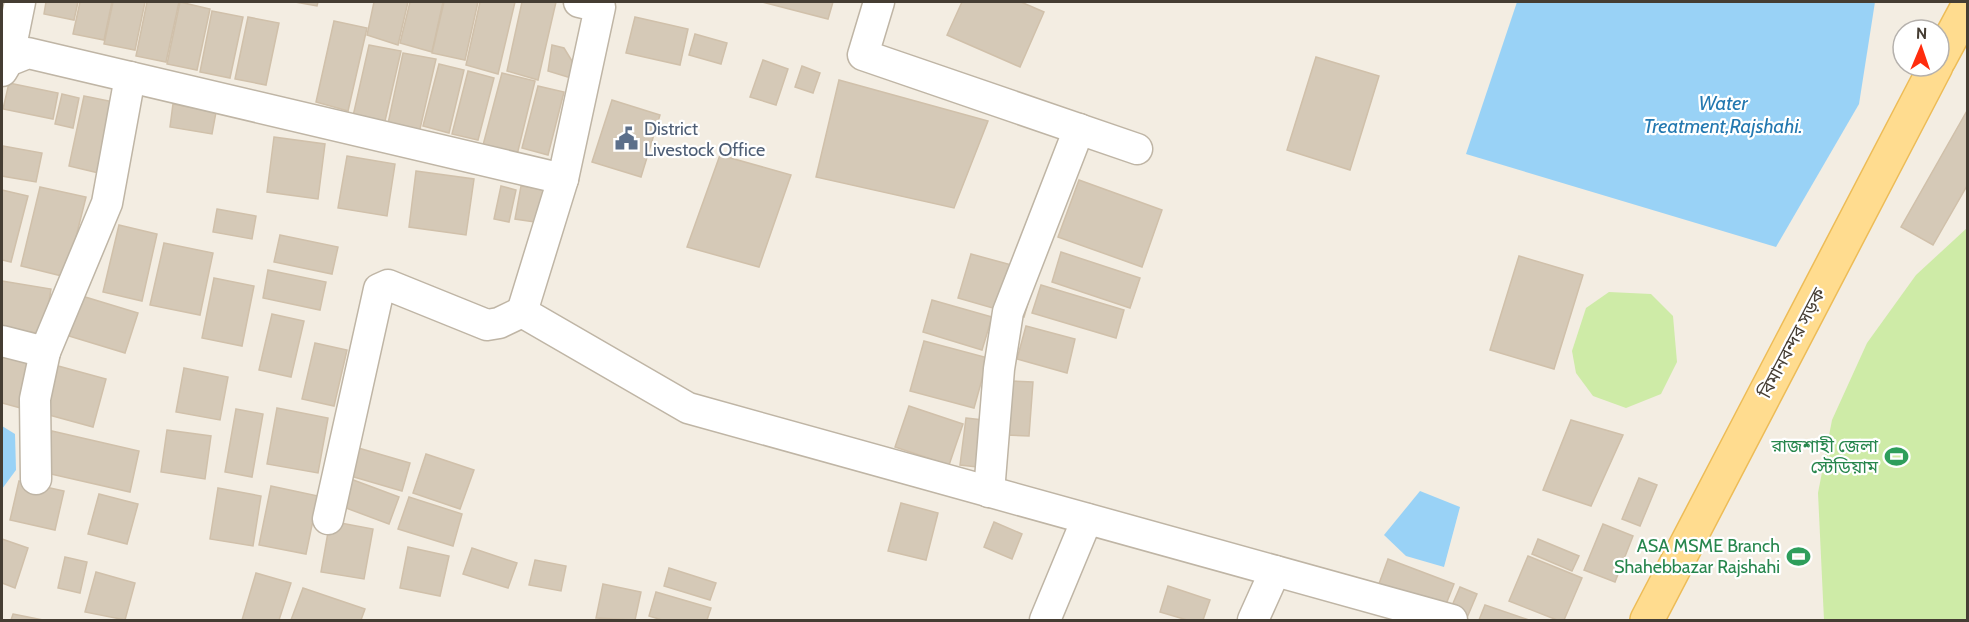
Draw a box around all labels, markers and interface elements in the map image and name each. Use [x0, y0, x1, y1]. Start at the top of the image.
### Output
north arrow [1891, 18, 1951, 78]
text: N [1916, 24, 1927, 43]
water label: Water Treatment,Rajshahi. [1644, 91, 1802, 138]
place label: District Livestock Office [644, 118, 765, 161]
public building icon: District Livestock Office [613, 126, 639, 152]
street label: বিমানবন্দর সড়ক [1753, 284, 1830, 403]
place label: রাজশাহী জেলা স্টেডিয়াম [1771, 435, 1879, 478]
sports icon: রাজশাহী জেলা স্টেডিয়াম [1883, 443, 1909, 469]
place label: ASA MSME Branch Shahebbazar Rajshahi [1614, 535, 1780, 578]
sports icon: ASA MSME Branch Shahebbazar Rajshahi [1785, 543, 1811, 569]

